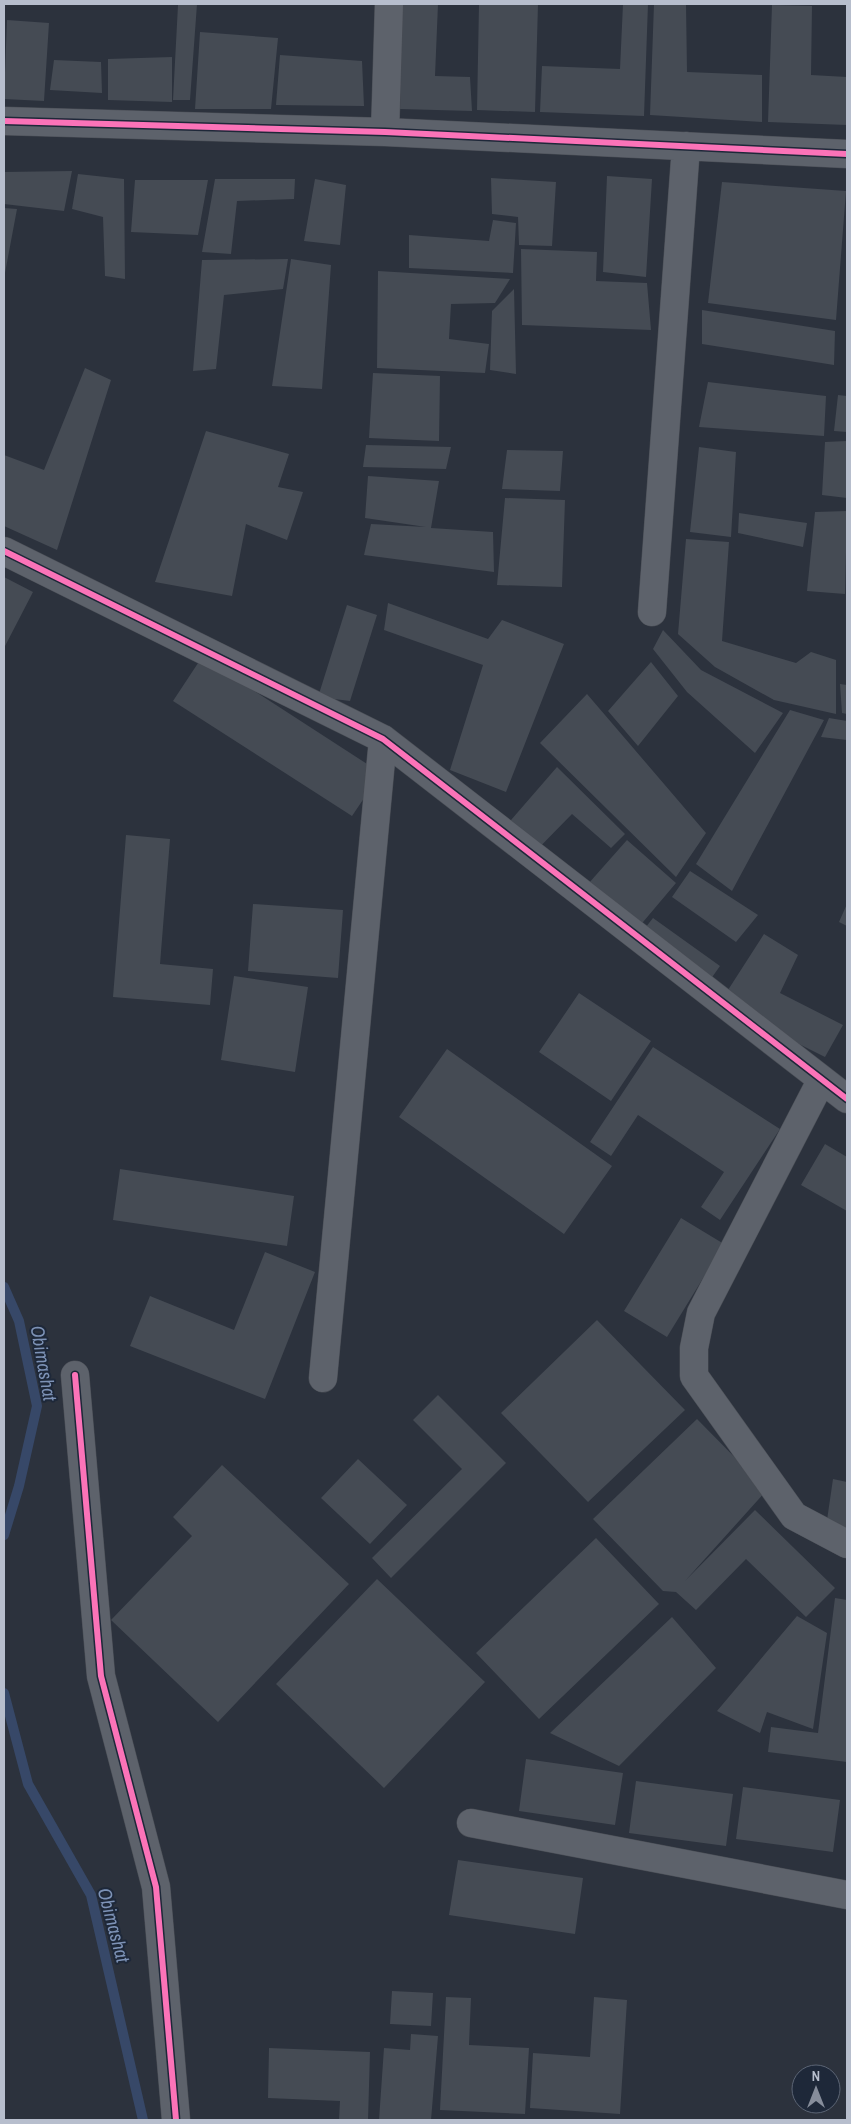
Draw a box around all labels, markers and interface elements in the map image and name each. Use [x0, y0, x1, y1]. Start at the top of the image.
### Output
water label: Obimashat [25, 1323, 64, 1403]
water label: Obimashat [92, 1885, 137, 1966]
north arrow [791, 2064, 841, 2114]
text: N [812, 2067, 820, 2085]

